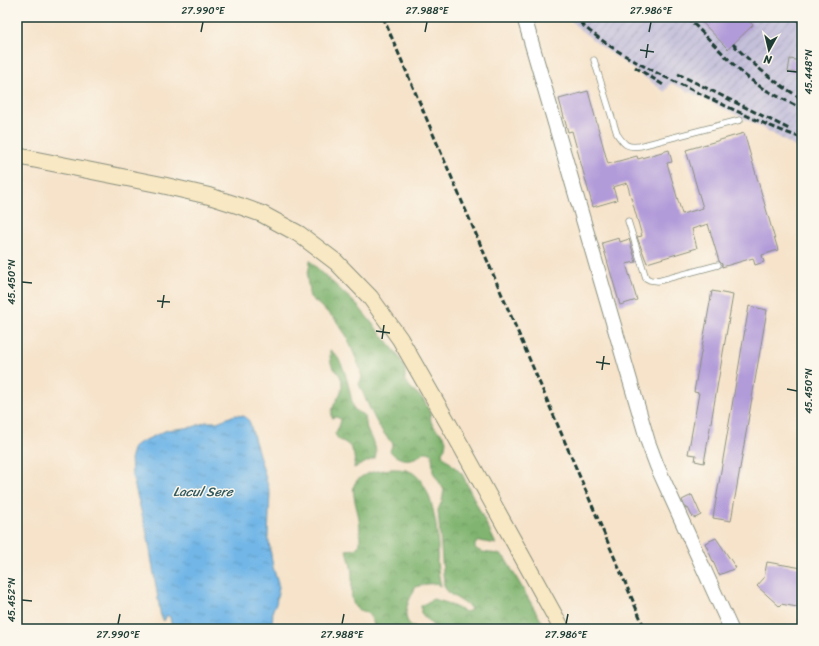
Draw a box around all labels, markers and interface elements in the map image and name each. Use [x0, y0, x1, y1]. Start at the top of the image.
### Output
text: 27.990°E [182, 2, 226, 20]
text: 27.988°E [406, 2, 450, 20]
text: 27.986°E [630, 2, 674, 20]
north arrow [749, 30, 789, 70]
text: N [762, 49, 774, 69]
text: 45.448°N [800, 49, 818, 95]
text: 45.450°N [3, 259, 21, 305]
text: 45.450°N [800, 368, 818, 414]
water label: Lacul Sere [173, 480, 234, 503]
text: 45.452°N [3, 578, 21, 622]
text: 27.990°E [97, 626, 141, 644]
text: 27.988°E [321, 626, 365, 644]
text: 27.986°E [545, 626, 589, 644]

